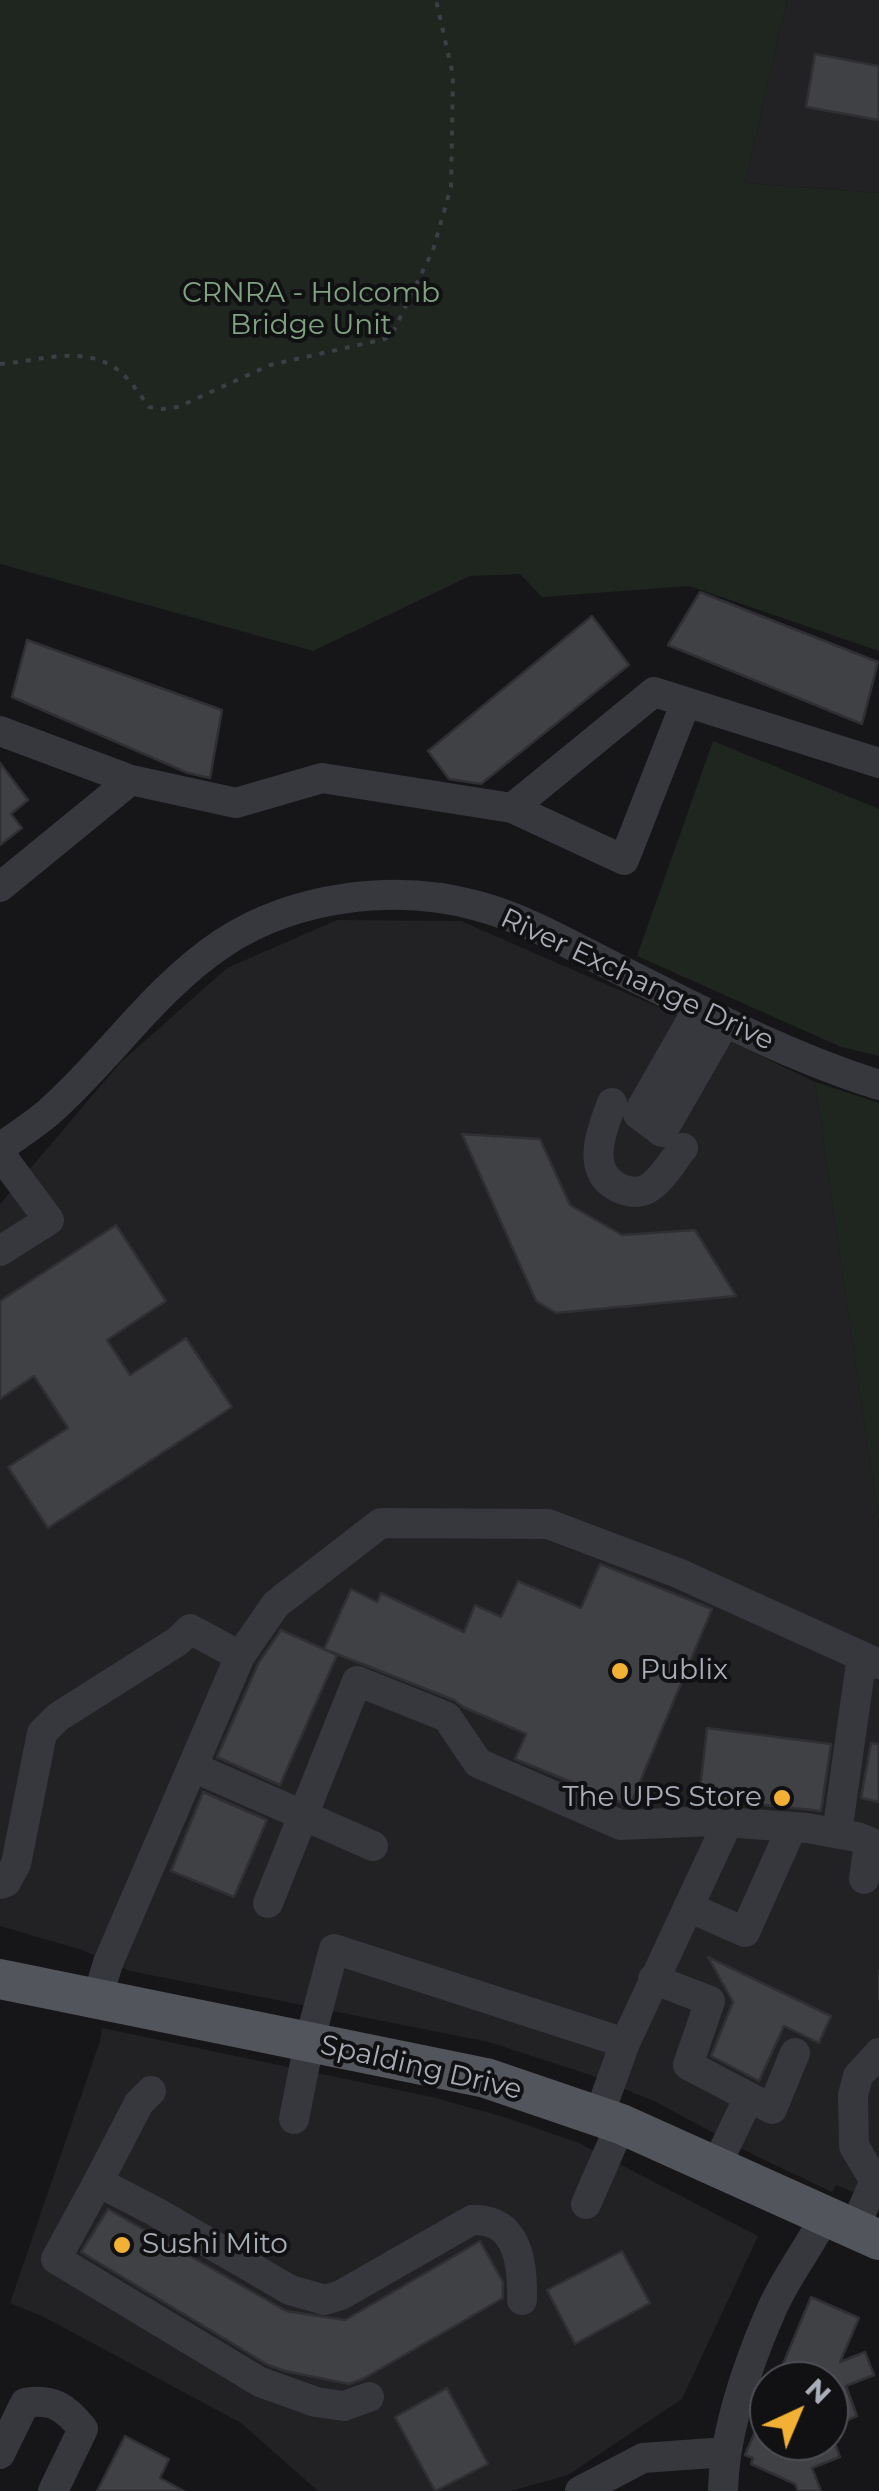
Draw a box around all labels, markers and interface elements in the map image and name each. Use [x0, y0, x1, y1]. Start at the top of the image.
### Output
park label: CRNRA - Holcomb Bridge Unit [182, 277, 440, 343]
street label: River Exchange Drive [495, 902, 779, 1058]
place label: Publix [640, 1654, 728, 1688]
marker: Publix [609, 1660, 631, 1682]
place label: The UPS Store [563, 1781, 762, 1815]
marker: The UPS Store [771, 1787, 793, 1809]
street label: Spalding Drive [317, 2029, 525, 2107]
place label: Sushi Mito [142, 2228, 288, 2262]
marker: Sushi Mito [111, 2234, 133, 2256]
north arrow [749, 2361, 849, 2461]
text: N [799, 2371, 838, 2411]

